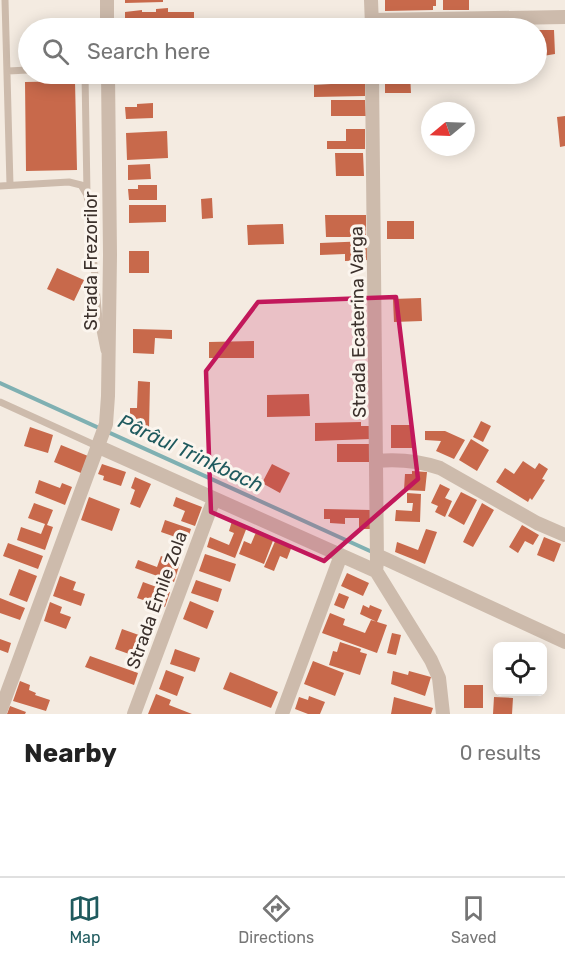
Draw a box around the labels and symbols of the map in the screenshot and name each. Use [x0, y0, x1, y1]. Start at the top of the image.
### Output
north arrow [421, 102, 475, 156]
street label: Strada Frezorilor [80, 191, 102, 331]
street label: Strada Ecaterina Varga [345, 226, 371, 418]
water label: Pârâul Trinkbach [115, 409, 267, 497]
street label: Strada Émile Zola [122, 528, 192, 672]

